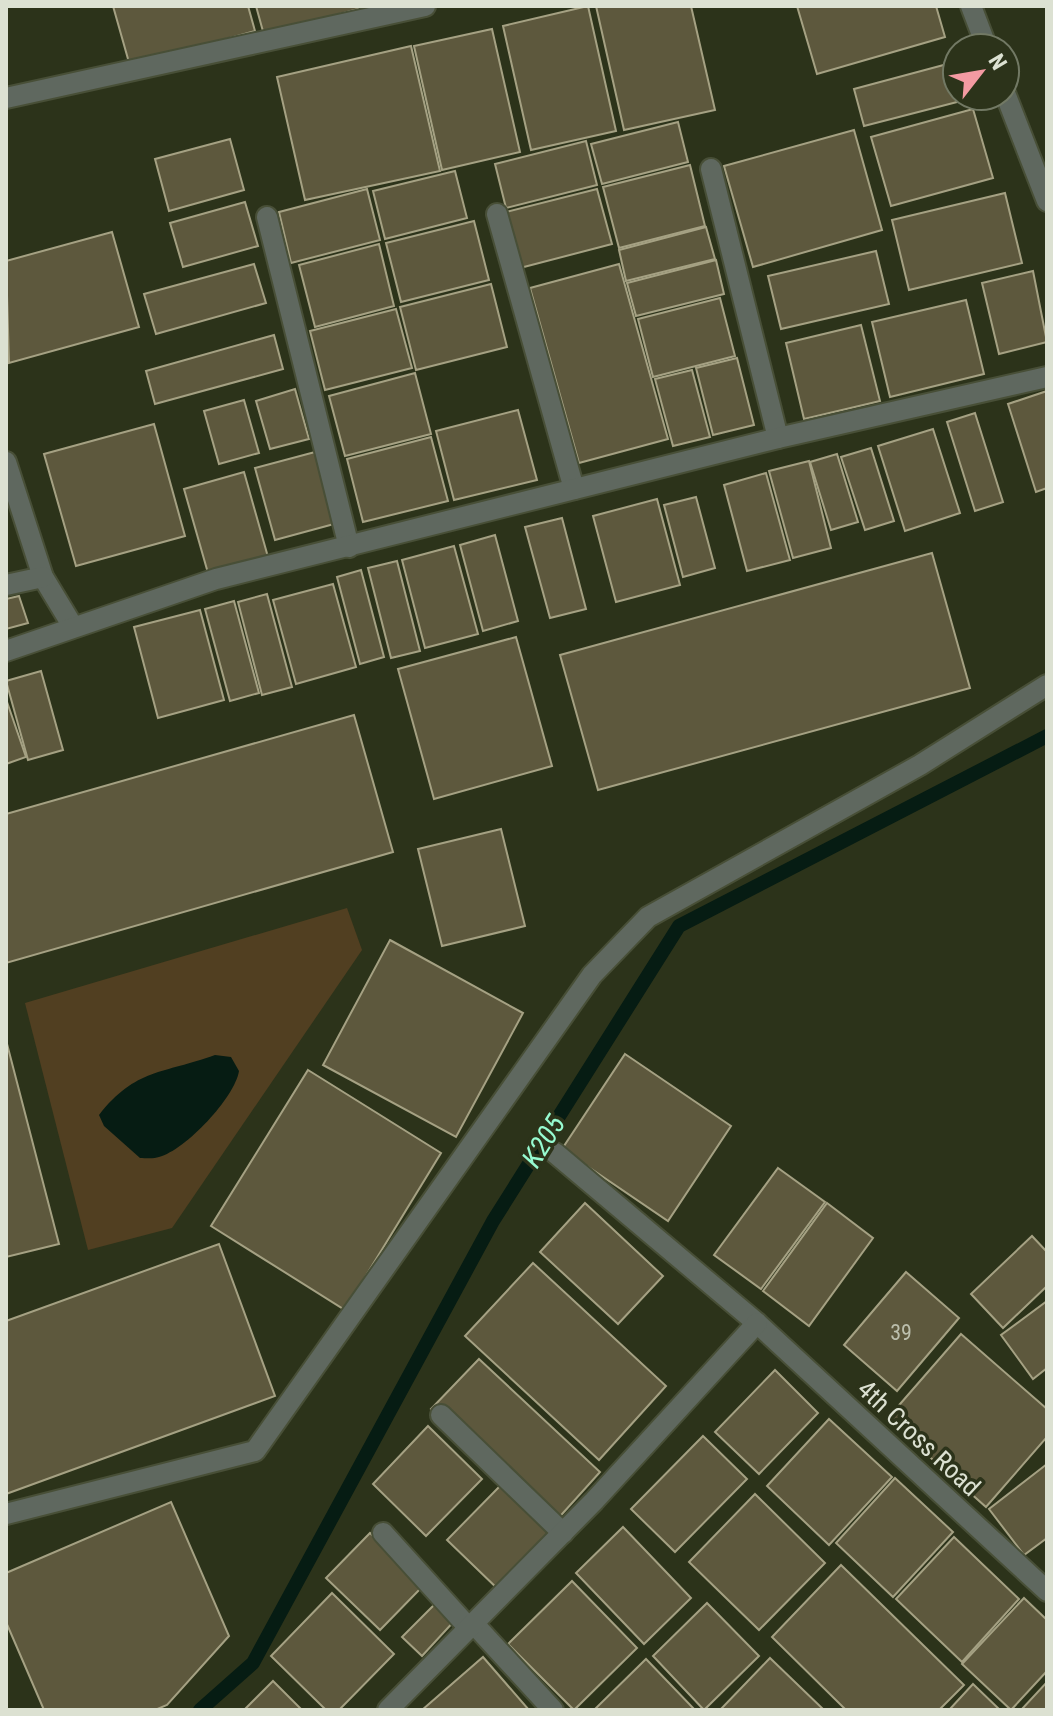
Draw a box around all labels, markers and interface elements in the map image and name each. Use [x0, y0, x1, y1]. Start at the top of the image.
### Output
north arrow [941, 32, 1021, 112]
text: N [984, 50, 1012, 74]
water label: K205 [515, 1109, 572, 1173]
house number: 39 [890, 1320, 912, 1345]
street label: 4th Cross Road [852, 1374, 986, 1502]

